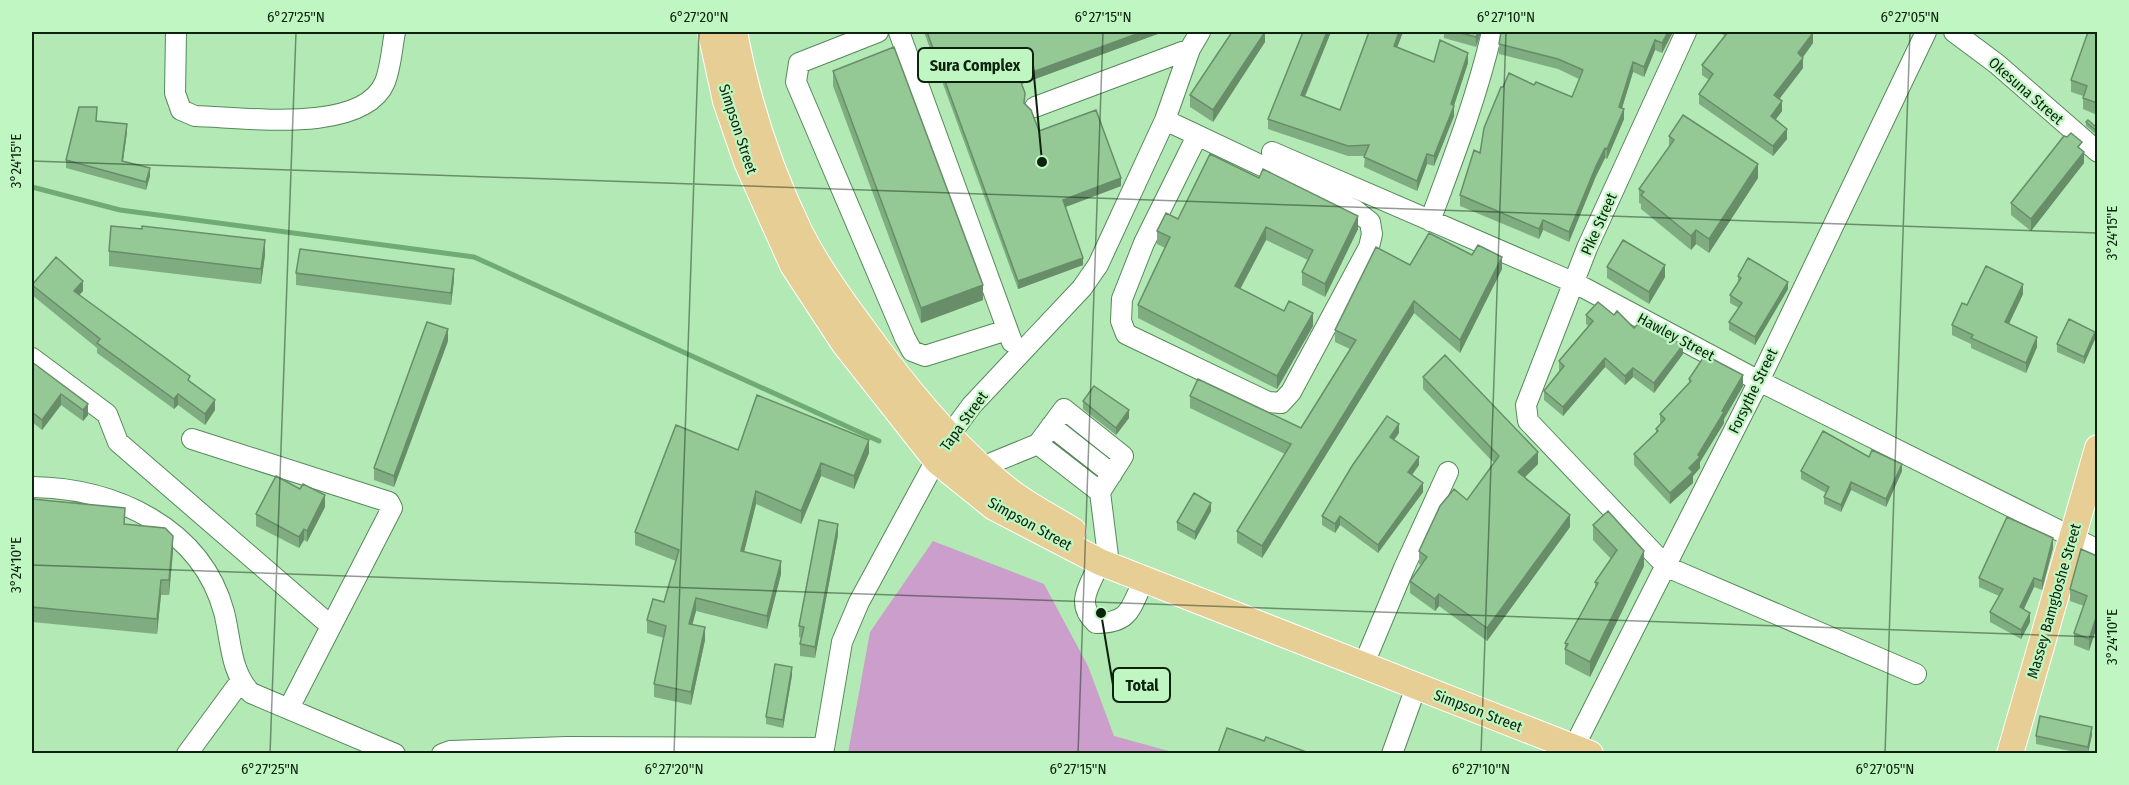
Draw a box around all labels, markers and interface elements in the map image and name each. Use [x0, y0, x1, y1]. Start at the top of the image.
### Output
text: 6°27'25"N [267, 8, 325, 26]
text: 6°27'20"N [669, 8, 729, 26]
text: 6°27'15"N [1074, 8, 1132, 26]
text: 6°27'10"N [1477, 8, 1535, 26]
text: 6°27'05"N [1881, 8, 1939, 26]
callout: Sura Complex [918, 48, 1033, 82]
street label: Okesuna Street [1985, 54, 2067, 129]
text: Sura Complex [930, 56, 1021, 75]
street label: Simpson Street [715, 82, 761, 176]
text: 3°24'15"E [7, 134, 25, 188]
street label: Pike Street [1577, 190, 1621, 258]
text: 3°24'15"E [2103, 206, 2121, 260]
street label: Hawley Street [1634, 309, 1718, 365]
street label: Forsythe Street [1725, 345, 1781, 437]
street label: Tapa Street [936, 388, 992, 454]
street label: Simpson Street [985, 493, 1075, 555]
street label: Massey Bamgboshe Street [2023, 521, 2085, 681]
text: 3°24'10"E [7, 537, 25, 593]
text: 3°24'10"E [2103, 609, 2121, 665]
callout: Total [1113, 668, 1170, 702]
text: Total [1125, 676, 1159, 695]
street label: Simpson Street [1431, 686, 1525, 736]
text: 6°27'25"N [241, 760, 299, 778]
text: 6°27'20"N [644, 760, 704, 778]
text: 6°27'15"N [1049, 760, 1107, 778]
text: 6°27'10"N [1452, 760, 1510, 778]
text: 6°27'05"N [1856, 760, 1914, 778]

